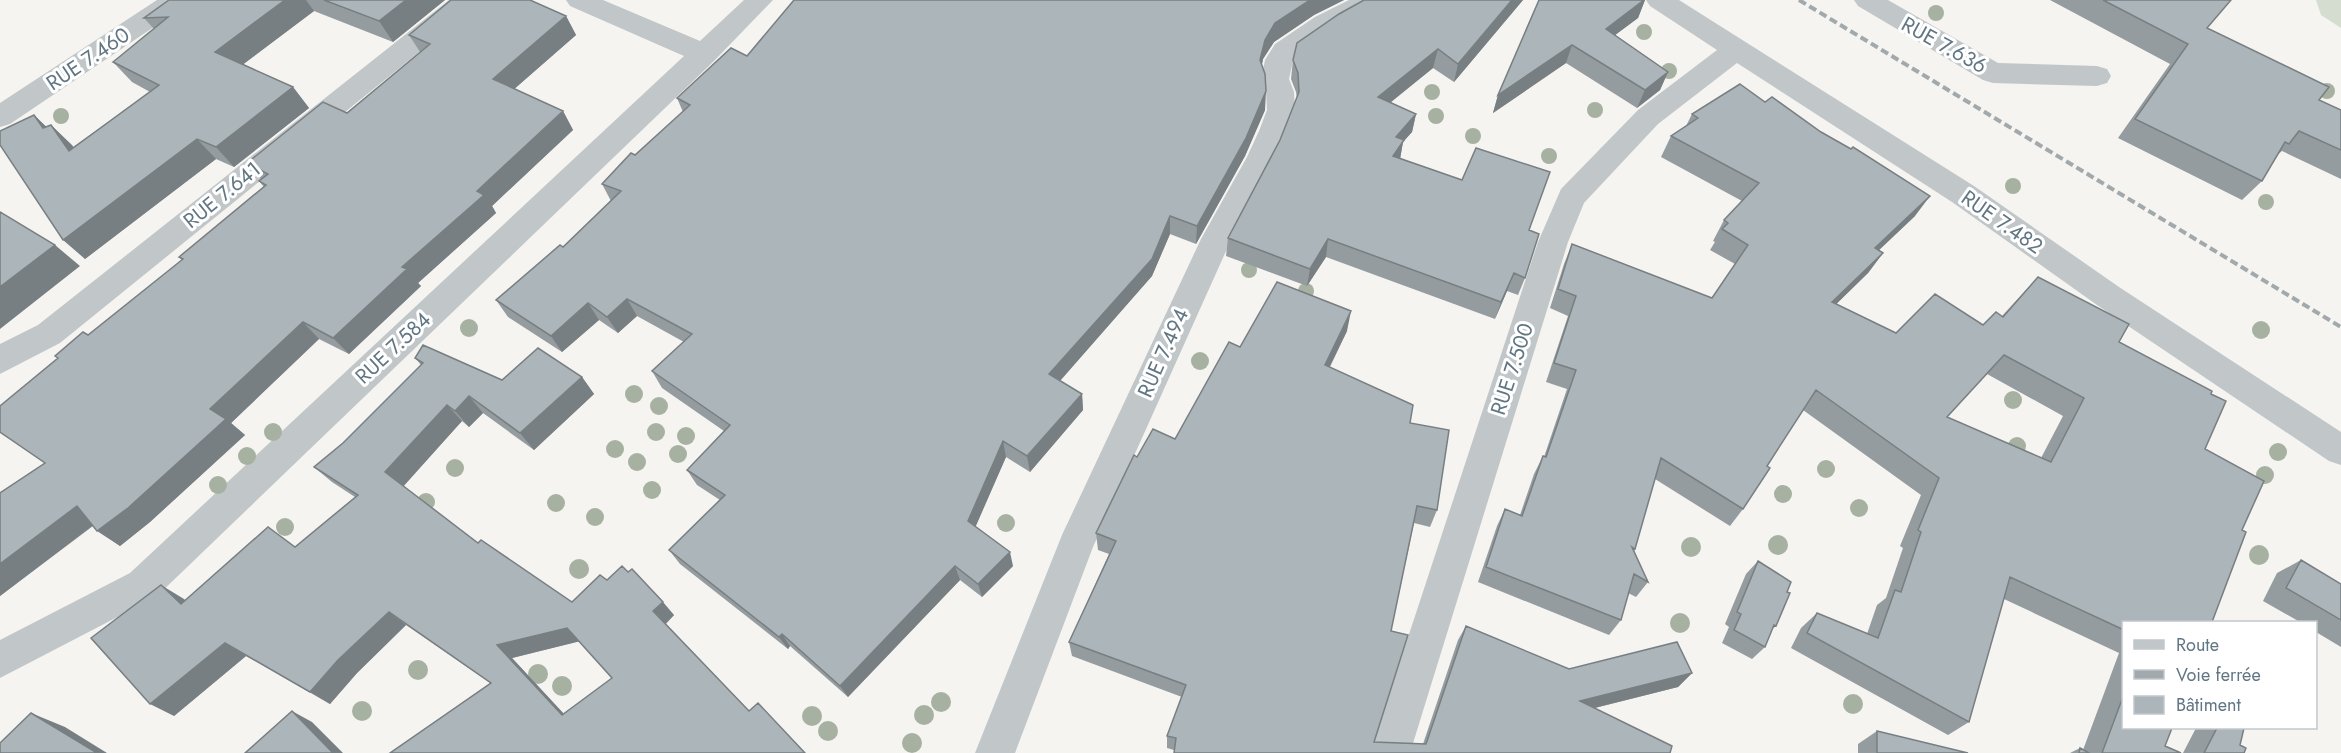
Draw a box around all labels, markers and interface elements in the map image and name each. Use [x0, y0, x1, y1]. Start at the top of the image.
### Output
street label: RUE 7.636 [1896, 9, 1992, 81]
street label: RUE 7.460 [40, 20, 136, 98]
street label: RUE 7.641 [177, 154, 267, 236]
street label: RUE 7.482 [1955, 183, 2049, 261]
street label: RUE 7.494 [1130, 304, 1196, 402]
street label: RUE 7.584 [349, 305, 437, 391]
street label: RUE 7.500 [1483, 319, 1541, 419]
legend [2122, 621, 2317, 729]
text: Route [2176, 632, 2219, 658]
text: Voie ferrée [2176, 662, 2261, 688]
text: Bâtiment [2176, 692, 2242, 718]

